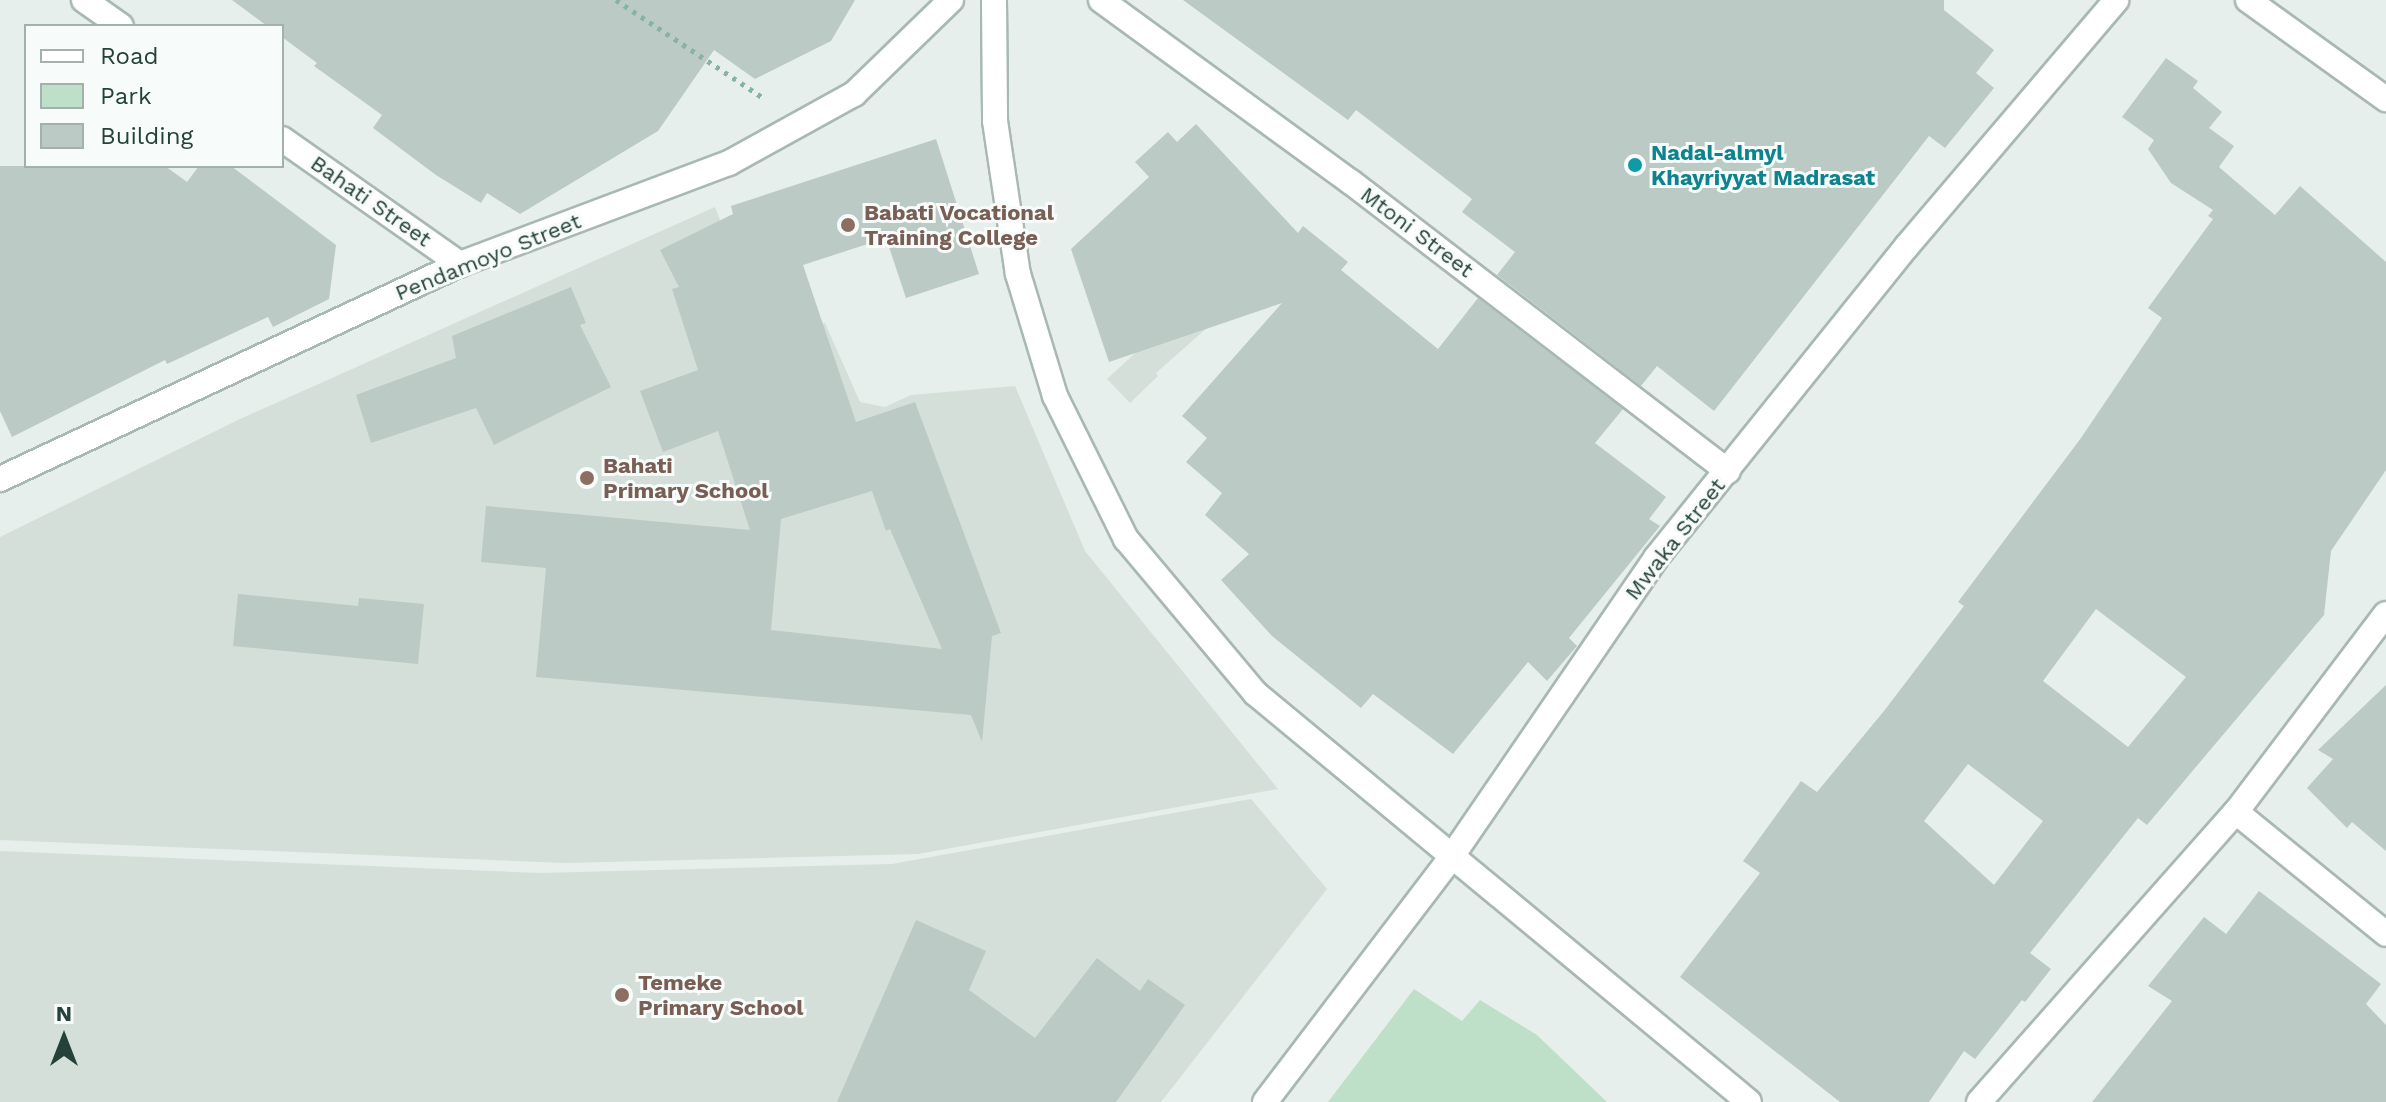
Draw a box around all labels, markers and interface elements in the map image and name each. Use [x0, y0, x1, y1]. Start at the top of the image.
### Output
legend [24, 24, 284, 168]
text: Road [100, 42, 159, 70]
text: Park [100, 82, 152, 110]
text: Building [100, 122, 193, 150]
place label: Nadal-almyl Khayriyyat Madrasat [1651, 139, 1875, 190]
street label: Bahati Street [306, 150, 436, 252]
marker: Nadal-almyl Khayriyyat Madrasat [1626, 156, 1644, 174]
street label: Mtoni Street [1355, 181, 1479, 283]
place label: Babati Vocational Training College [864, 199, 1055, 250]
street label: Pendamoyo Street [391, 208, 585, 306]
marker: Babati Vocational Training College [839, 216, 857, 234]
place label: Bahati Primary School [603, 452, 769, 504]
marker: Bahati Primary School [578, 469, 596, 487]
street label: Mwaka Street [1619, 473, 1731, 605]
place label: Temeke Primary School [638, 969, 804, 1020]
marker: Temeke Primary School [613, 986, 631, 1004]
north arrow [24, 998, 104, 1078]
text: N [56, 1001, 72, 1026]

